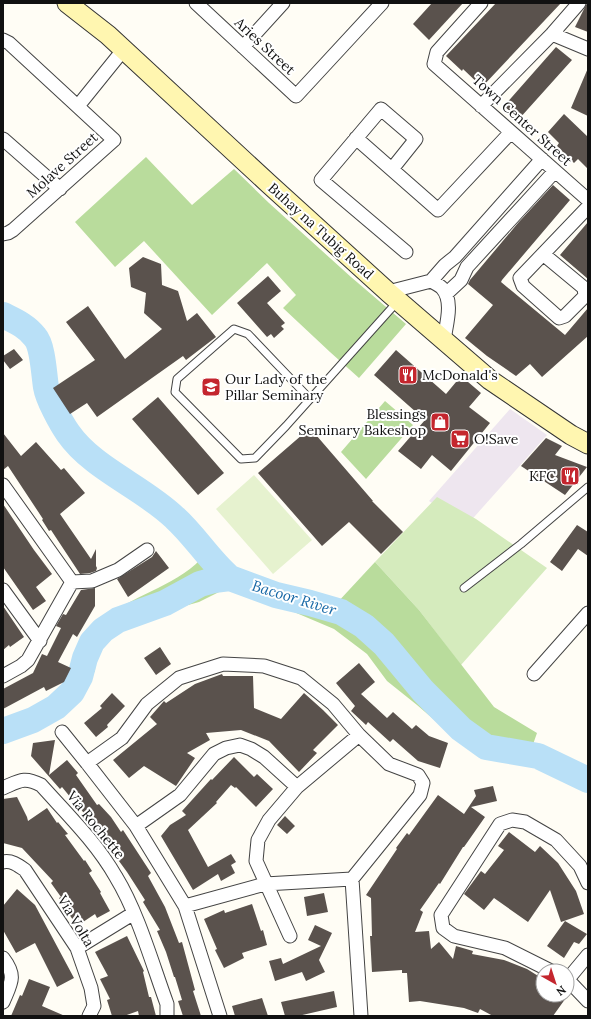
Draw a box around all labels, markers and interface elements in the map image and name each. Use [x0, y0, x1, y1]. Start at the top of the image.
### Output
street label: Aries Street [230, 13, 299, 79]
street label: Town Center Street [468, 71, 576, 170]
street label: Molave Street [23, 128, 102, 202]
street label: Buhay na Tubig Road [264, 179, 378, 283]
restaurant icon: McDonald's [397, 364, 419, 386]
place label: McDonald's [422, 366, 498, 384]
place label: Our Lady of the Pillar Seminary [225, 370, 328, 404]
school or university icon: Our Lady of the Pillar Seminary [200, 376, 222, 398]
place label: Blessings Seminary Bakeshop [299, 405, 426, 439]
shop icon: Blessings Seminary Bakeshop [429, 411, 451, 433]
supermarket icon: O!Save [449, 428, 471, 450]
place label: O!Save [474, 430, 519, 448]
restaurant icon: KFC [559, 465, 581, 487]
place label: KFC [529, 467, 556, 485]
water label: Bacoor River [250, 576, 339, 619]
street label: Via Rochette [62, 786, 129, 863]
street label: Via Volta [53, 891, 98, 950]
north arrow [535, 963, 575, 1003]
text: N [553, 983, 569, 999]

